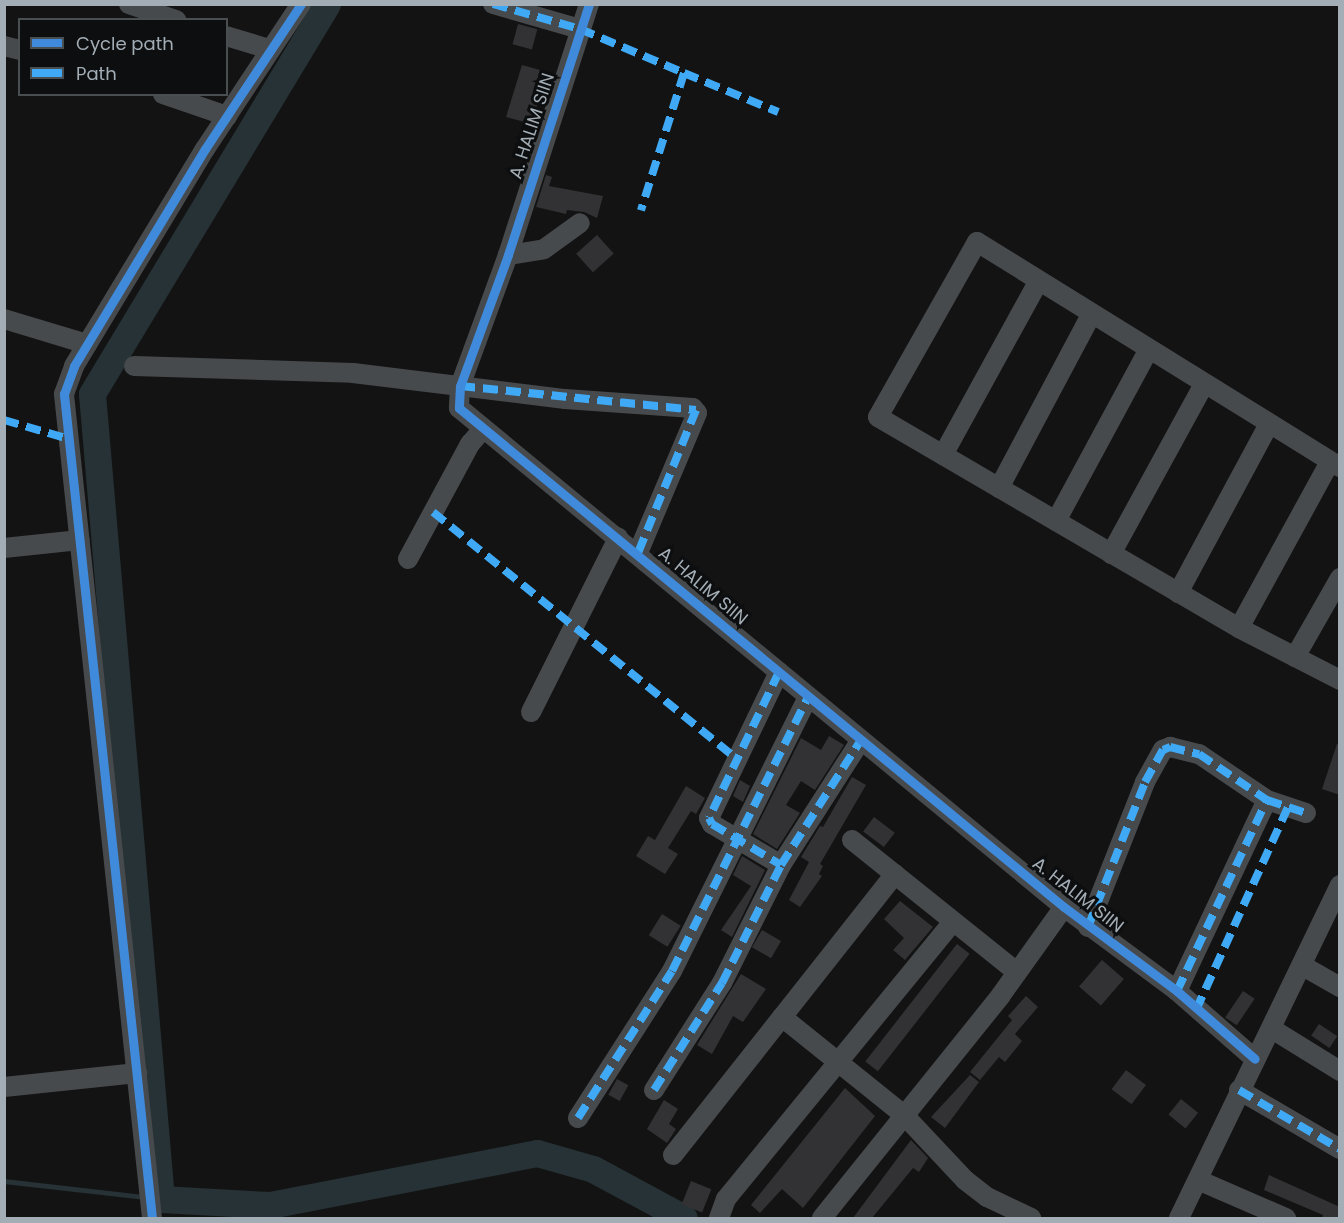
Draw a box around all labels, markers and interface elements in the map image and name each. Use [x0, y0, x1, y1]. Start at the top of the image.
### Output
legend [18, 18, 228, 96]
text: Cycle path [76, 31, 174, 56]
text: Path [76, 61, 117, 86]
street label: A. HALIM SIIN [505, 70, 559, 182]
street label: A. HALIM SIIN [654, 542, 752, 630]
street label: A. HALIM SIIN [1028, 853, 1128, 937]

